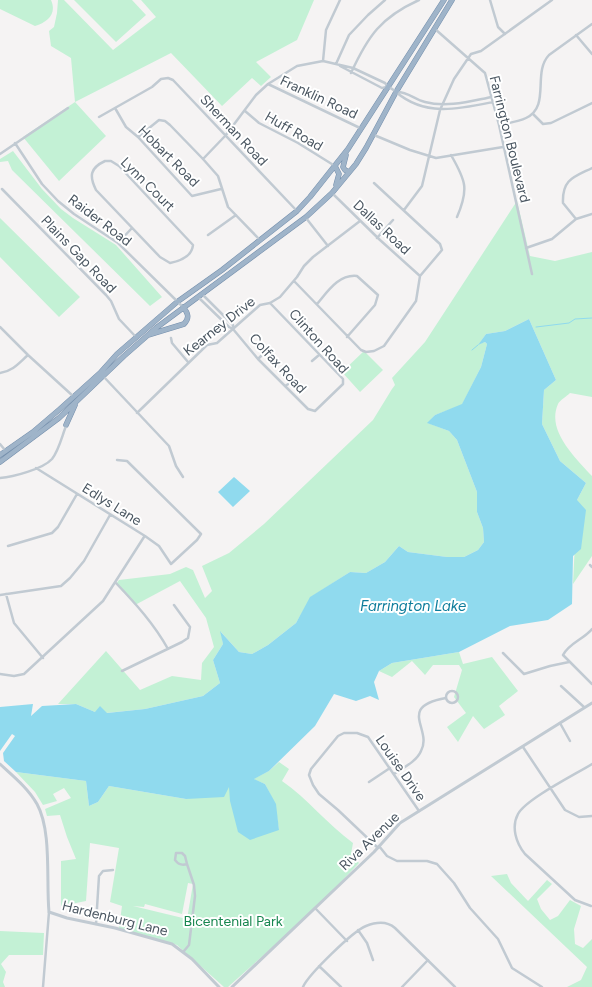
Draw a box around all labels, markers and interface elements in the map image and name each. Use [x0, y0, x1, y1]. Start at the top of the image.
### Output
street label: Franklin Road [277, 72, 360, 123]
street label: Farrington Boulevard [486, 74, 534, 204]
street label: Sherman Road [196, 91, 271, 170]
street label: Huff Road [262, 108, 326, 155]
street label: Hobart Road [134, 122, 203, 191]
street label: Lynn Court [117, 154, 178, 215]
street label: Raider Road [64, 191, 135, 250]
street label: Dallas Road [349, 196, 414, 258]
street label: Plains Gap Road [37, 212, 120, 297]
street label: Kearney Drive [180, 293, 259, 360]
street label: Clinton Road [285, 306, 352, 377]
street label: Colfax Road [246, 330, 310, 397]
street label: Edlys Lane [79, 480, 145, 530]
water label: Farrington Lake [360, 597, 466, 615]
street label: Louise Drive [372, 732, 430, 805]
street label: Riva Avenue [336, 808, 403, 874]
street label: Hardenburg Lane [60, 897, 170, 940]
park label: Bicentenial Park [183, 913, 283, 930]

